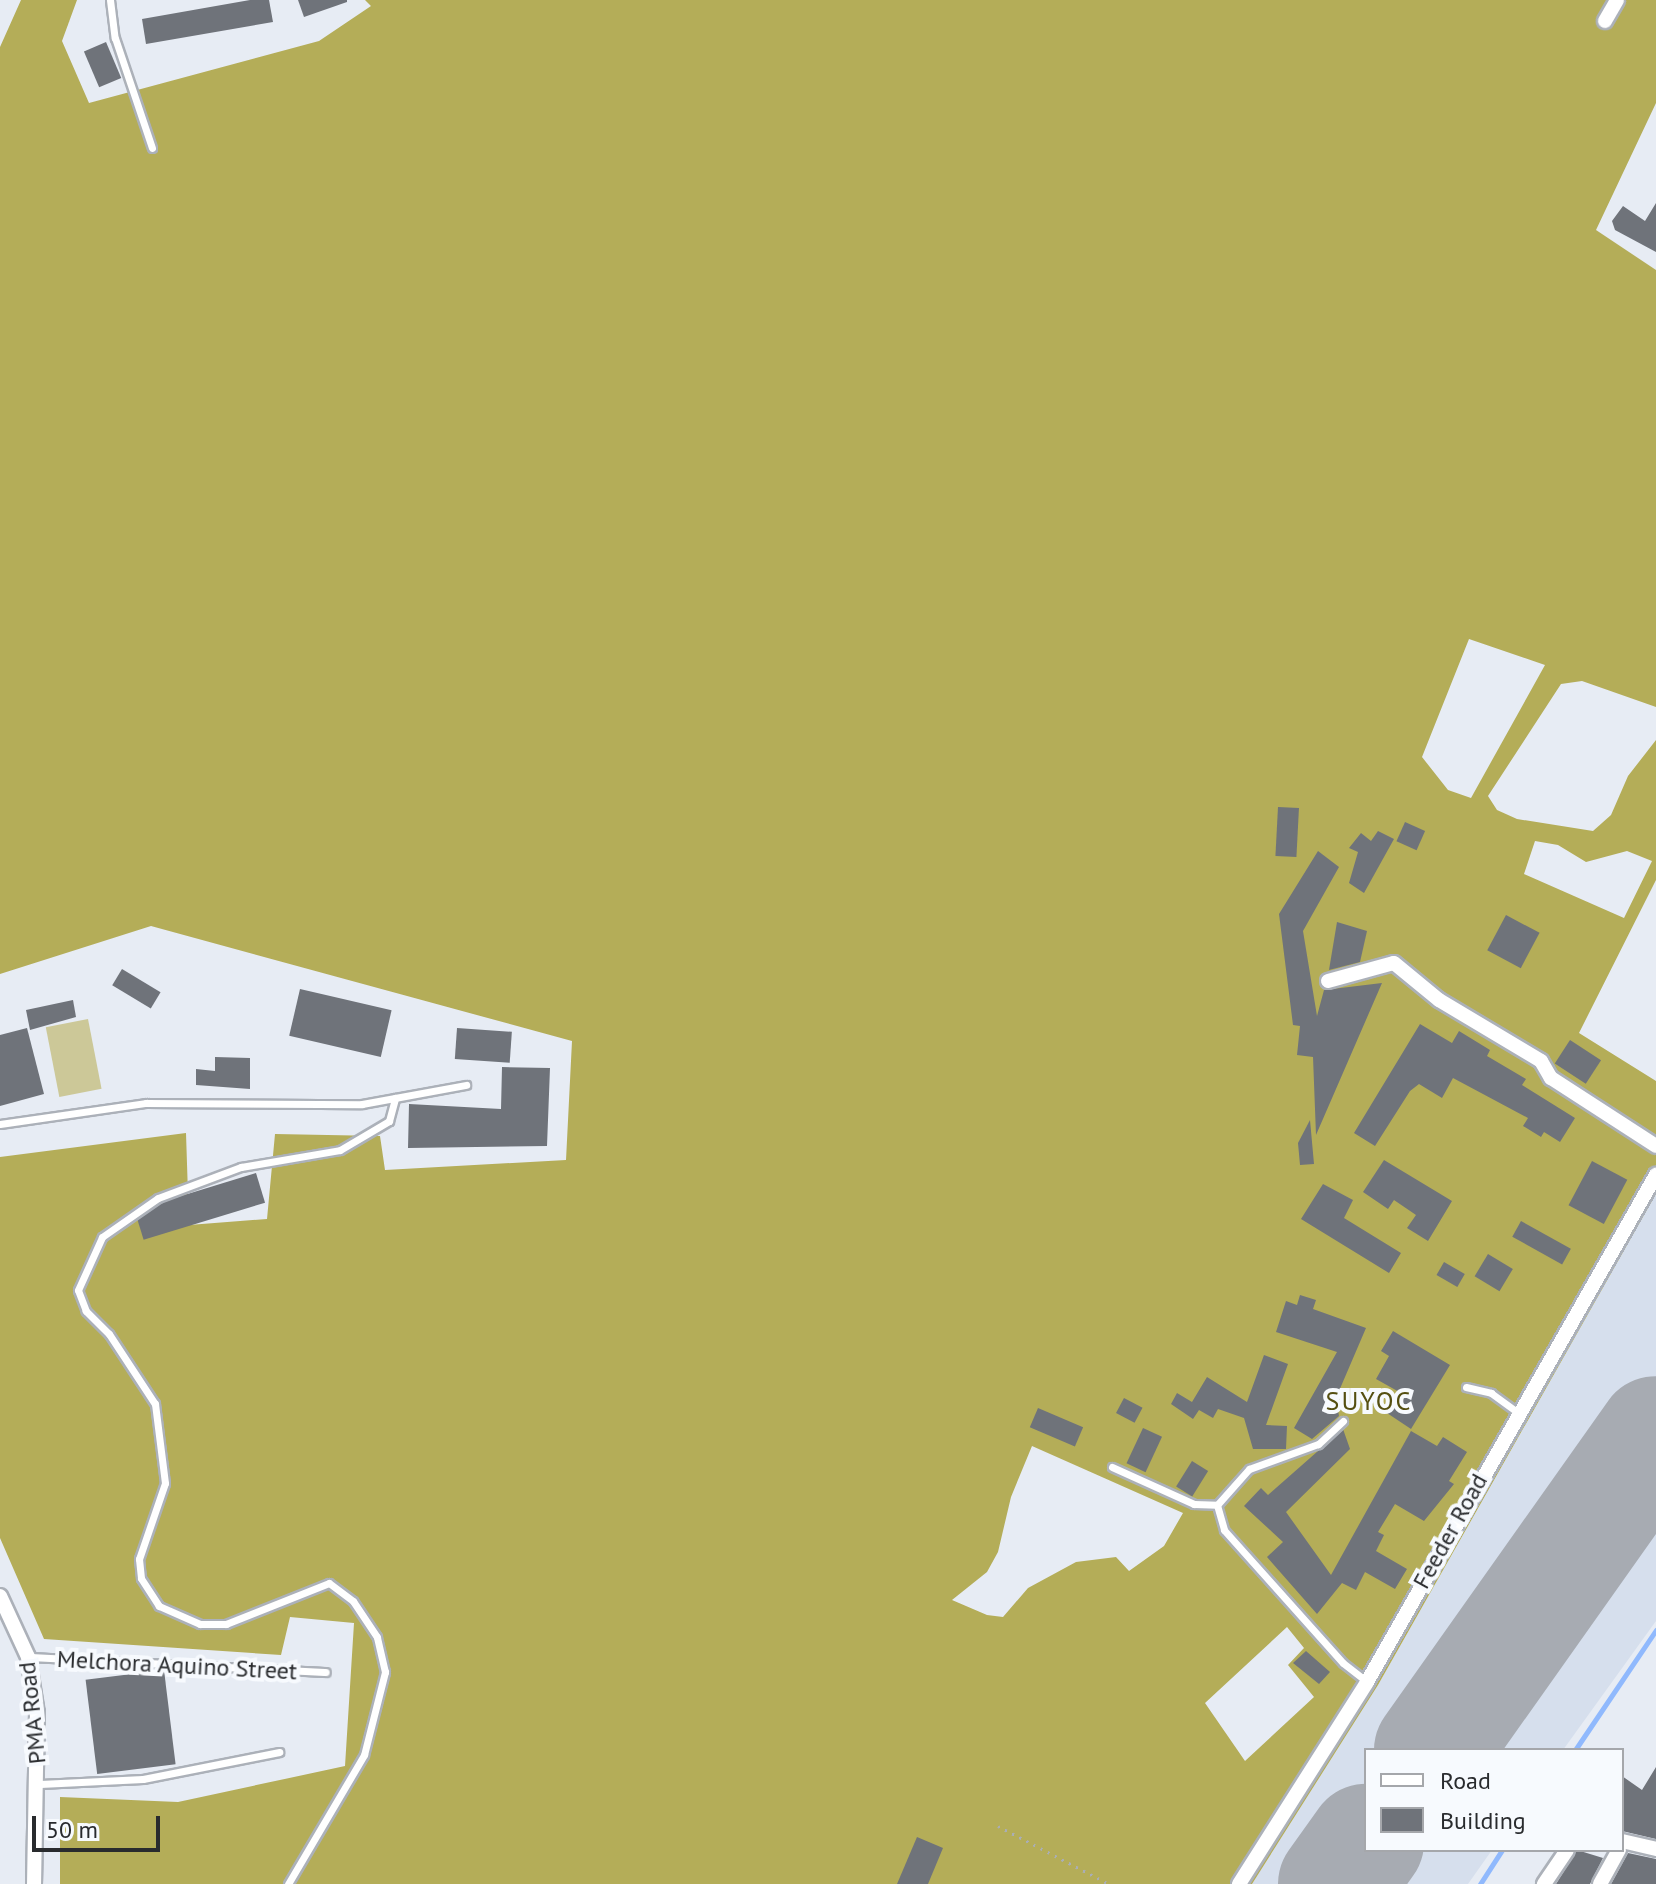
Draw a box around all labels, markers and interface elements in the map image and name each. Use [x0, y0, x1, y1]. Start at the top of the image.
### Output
district label: SUYOC [1326, 1385, 1412, 1417]
street label: Feeder Road [1407, 1468, 1493, 1594]
street label: Melchora Aquino Street [56, 1644, 298, 1686]
street label: PMA Road [12, 1660, 52, 1766]
legend [1364, 1748, 1624, 1852]
text: Road [1440, 1765, 1491, 1796]
scale bar [36, 1800, 164, 1850]
text: Building [1440, 1805, 1526, 1836]
text: 50 m [46, 1814, 98, 1845]

